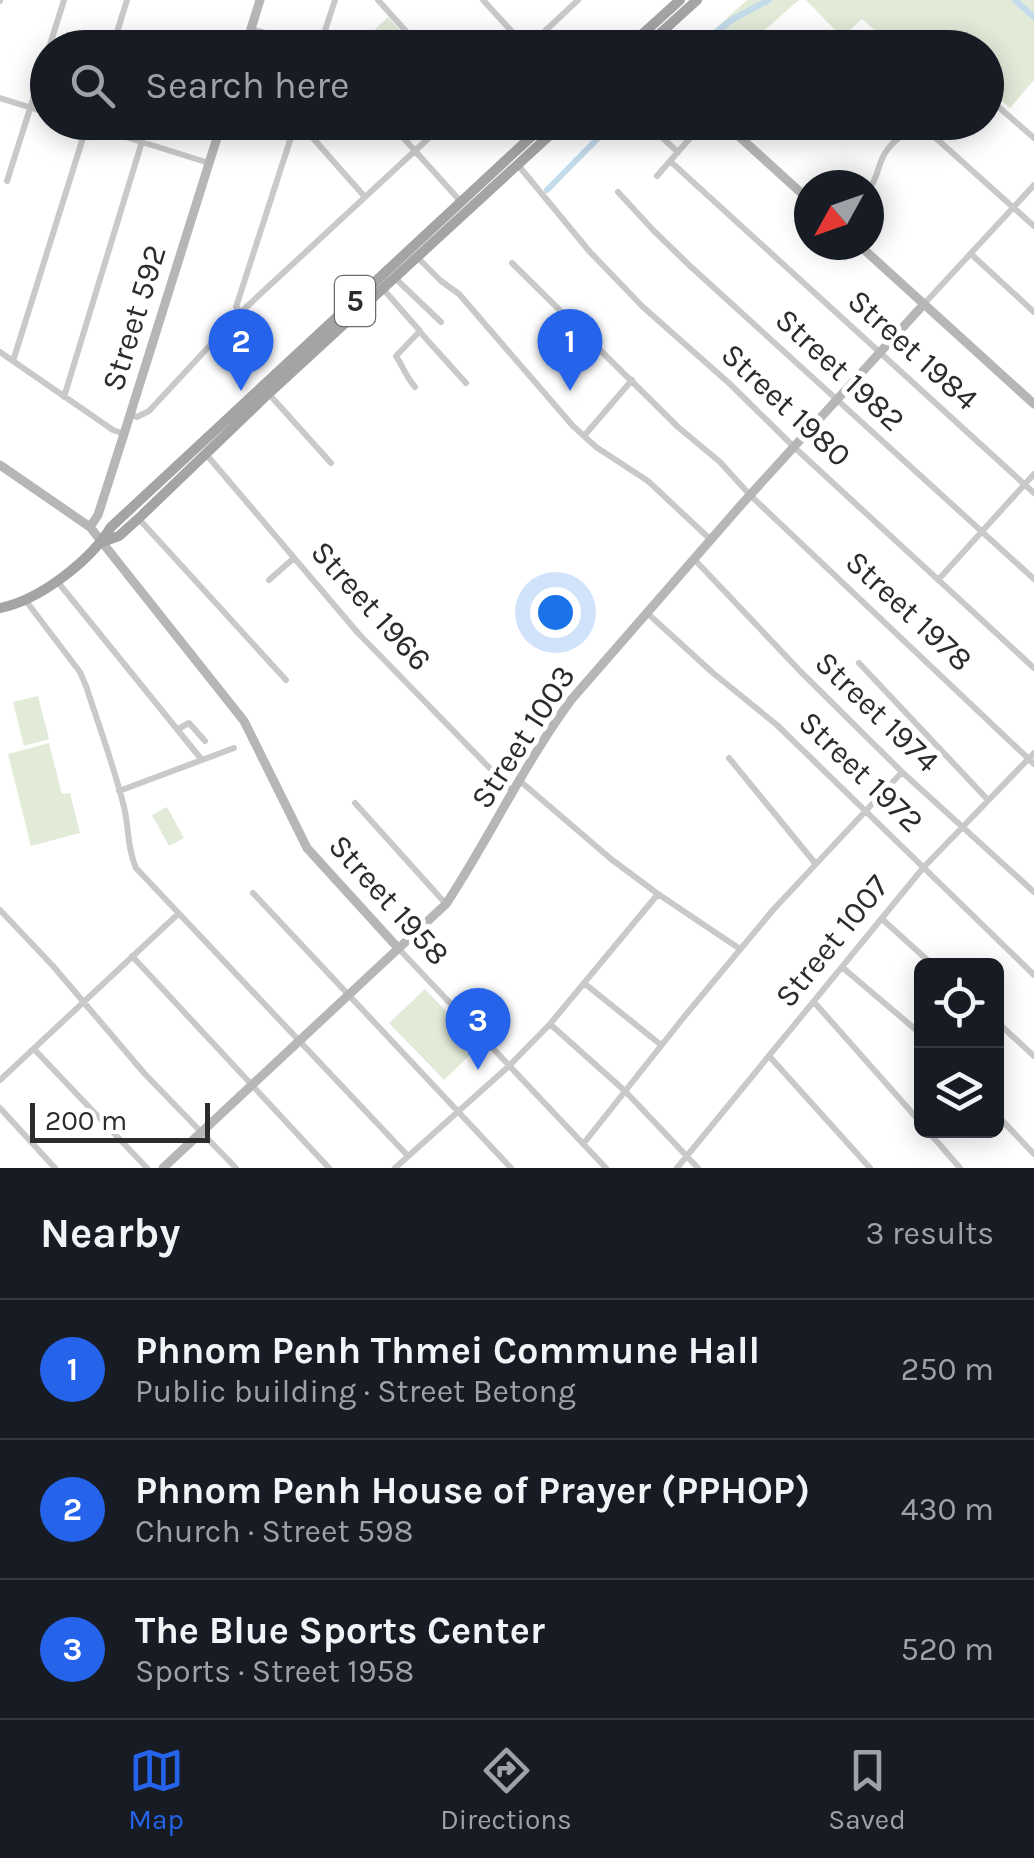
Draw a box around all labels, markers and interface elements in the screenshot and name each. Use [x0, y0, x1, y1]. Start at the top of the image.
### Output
search box [30, 30, 1004, 140]
icon: search [65, 58, 120, 113]
text: Search here [145, 63, 349, 108]
north arrow [794, 170, 884, 260]
street label: Street 592 [94, 241, 174, 395]
road number: 5 [335, 276, 375, 326]
street label: Street 1984 [840, 282, 986, 418]
street label: Street 1982 [768, 301, 912, 439]
pin: 2 [208, 308, 274, 391]
pin: 1 [538, 308, 602, 391]
street label: Street 1980 [714, 336, 858, 474]
street label: Street 1966 [303, 534, 439, 678]
street label: Street 1978 [838, 543, 980, 679]
your location [530, 587, 581, 638]
street label: Street 1974 [808, 644, 947, 780]
street label: Street 1003 [463, 659, 583, 815]
street label: Street 1972 [791, 704, 931, 840]
street label: Street 1958 [321, 827, 457, 973]
street label: Street 1007 [768, 868, 896, 1014]
map controls [914, 958, 1004, 1138]
button: locate [914, 958, 1004, 1048]
pin: 3 [446, 988, 510, 1070]
button: layers [914, 1048, 1004, 1138]
scale bar [30, 1098, 210, 1142]
text: 200 m [45, 1104, 127, 1137]
text: Nearby [40, 1208, 180, 1258]
text: 3 results [866, 1215, 994, 1252]
text: Phnom Penh Thmei Commune Hall [135, 1328, 760, 1373]
text: 1 [67, 1351, 78, 1388]
text: 250 m [901, 1351, 994, 1388]
text: Public building · Street Betong [135, 1373, 576, 1410]
text: Phnom Penh House of Prayer (PPHOP) [135, 1468, 810, 1513]
text: 2 [63, 1491, 82, 1528]
text: 430 m [901, 1491, 994, 1528]
text: Church · Street 598 [135, 1513, 413, 1550]
text: The Blue Sports Center [135, 1608, 545, 1653]
text: 3 [63, 1631, 82, 1668]
text: 520 m [901, 1631, 994, 1668]
text: Sports · Street 1958 [135, 1653, 414, 1690]
tab: Map [128, 1743, 184, 1836]
tab: Directions [440, 1743, 572, 1836]
tab: Saved [828, 1743, 906, 1836]

